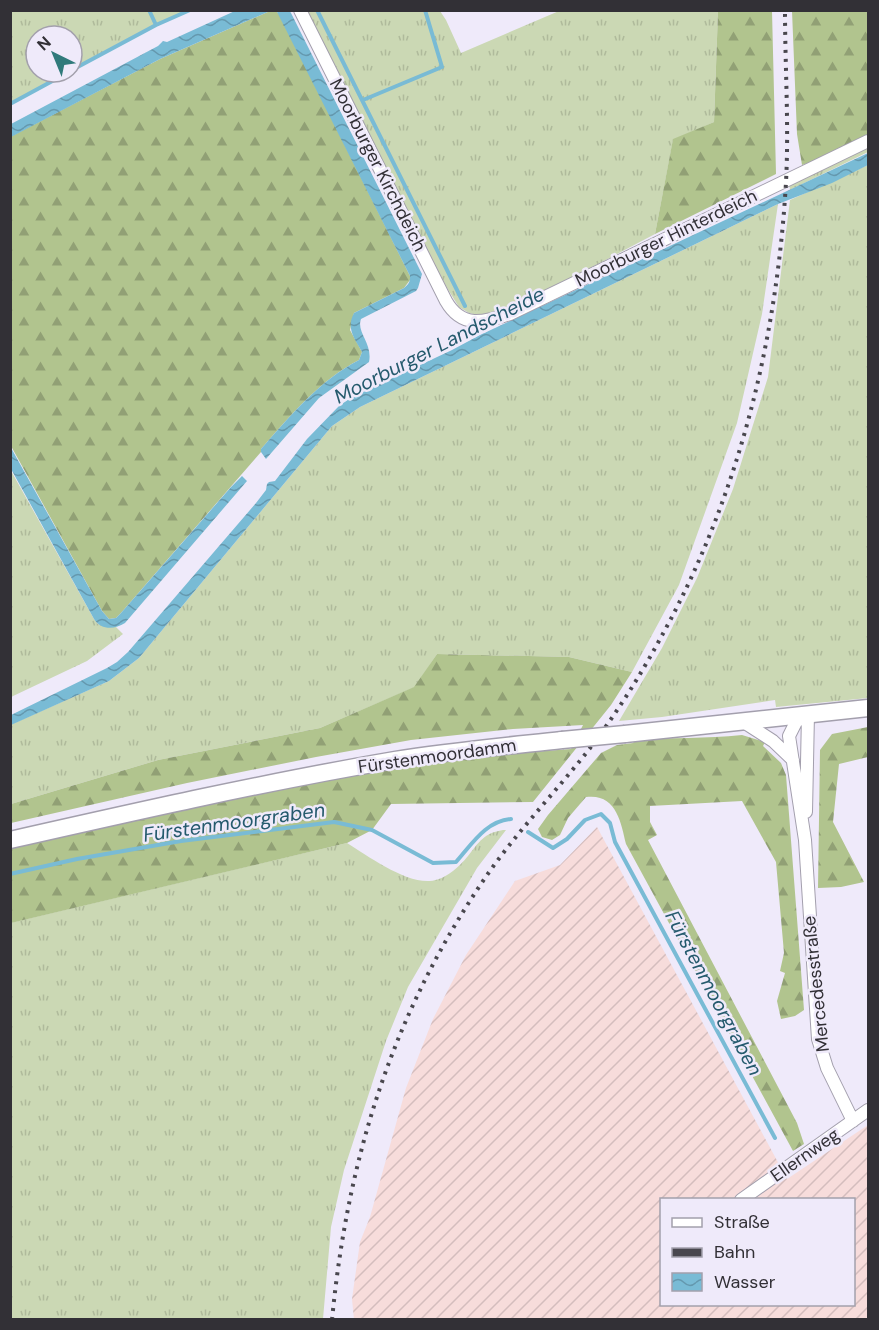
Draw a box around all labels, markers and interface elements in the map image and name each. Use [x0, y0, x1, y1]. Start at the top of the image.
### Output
north arrow [24, 24, 84, 84]
text: N [33, 32, 56, 55]
street label: Moorburger Kirchdeich [324, 75, 432, 255]
street label: Moorburger Hinterdeich [571, 184, 761, 292]
water label: Moorburger Landscheide [329, 281, 549, 409]
street label: Fürstenmoordamm [356, 733, 518, 779]
water label: Fürstenmoorgraben [141, 796, 327, 848]
water label: Fürstenmoorgraben [659, 906, 769, 1080]
street label: Mercedesstraße [797, 915, 835, 1053]
street label: Ellernweg [766, 1123, 844, 1187]
legend [660, 1198, 855, 1306]
text: Straße [714, 1210, 770, 1234]
text: Bahn [714, 1240, 755, 1264]
text: Wasser [714, 1270, 776, 1294]

